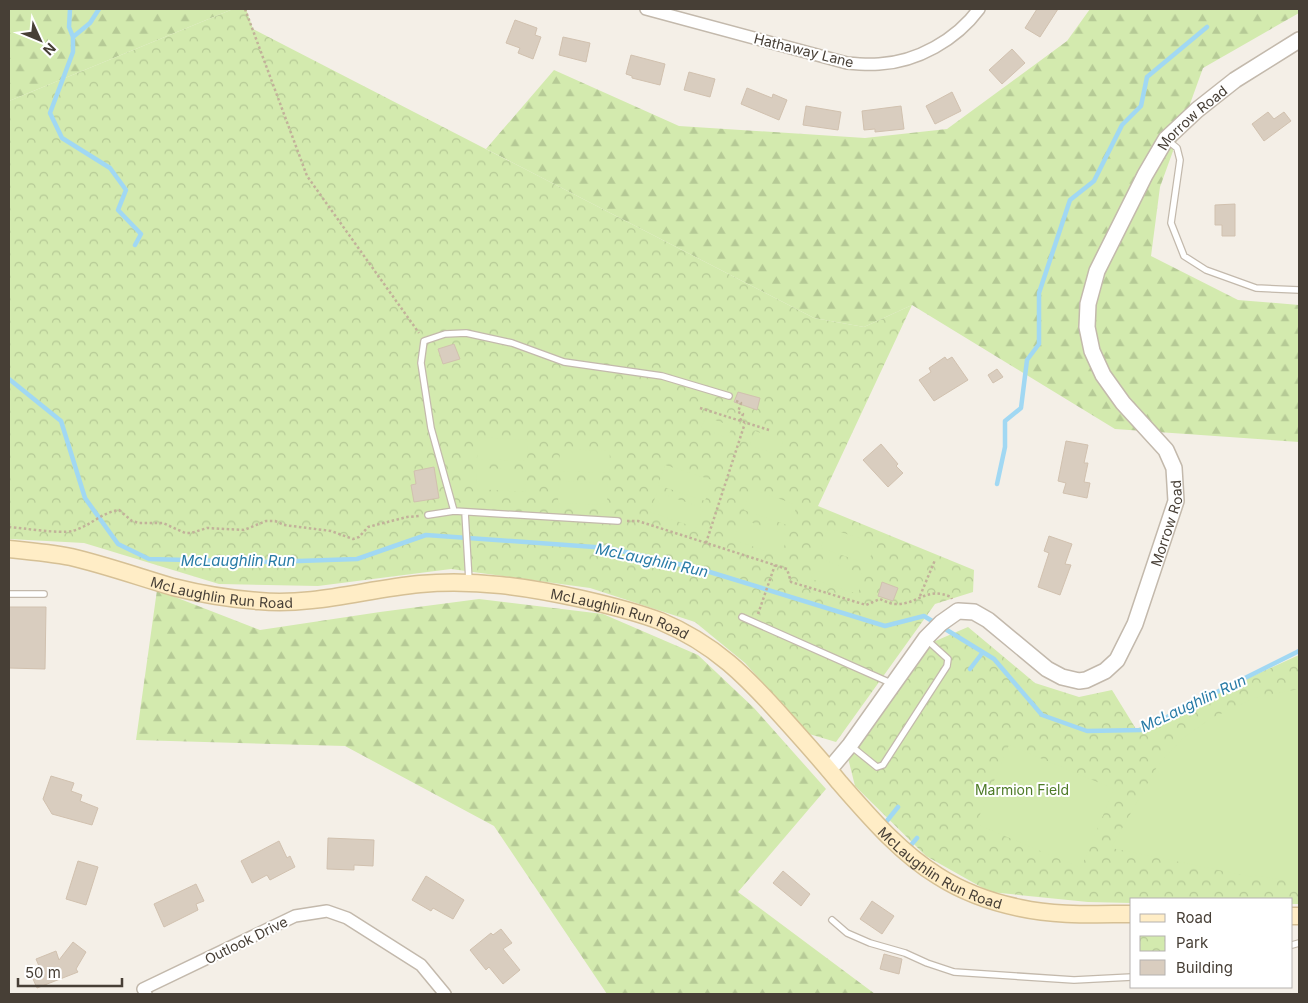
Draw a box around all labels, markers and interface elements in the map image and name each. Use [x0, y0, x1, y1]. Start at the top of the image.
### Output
north arrow [15, 15, 65, 65]
street label: Hathaway Lane [752, 29, 856, 71]
text: N [40, 40, 60, 59]
street label: Morrow Road [1153, 81, 1230, 153]
street label: Morrow Road [1146, 480, 1185, 568]
water label: McLaughlin Run [594, 539, 710, 581]
water label: McLaughlin Run [181, 551, 295, 570]
street label: McLaughlin Run Road [149, 572, 293, 610]
street label: McLaughlin Run Road [549, 584, 692, 642]
water label: McLaughlin Run [1137, 670, 1249, 736]
park label: Marmion Field [975, 781, 1069, 798]
street label: McLaughlin Run Road [875, 823, 1004, 912]
legend [1130, 898, 1293, 988]
text: Road [1176, 908, 1212, 927]
street label: Outlook Drive [202, 913, 290, 967]
text: Park [1176, 933, 1209, 952]
scale bar [18, 956, 121, 988]
text: Building [1176, 958, 1233, 977]
text: 50 m [25, 963, 61, 982]

